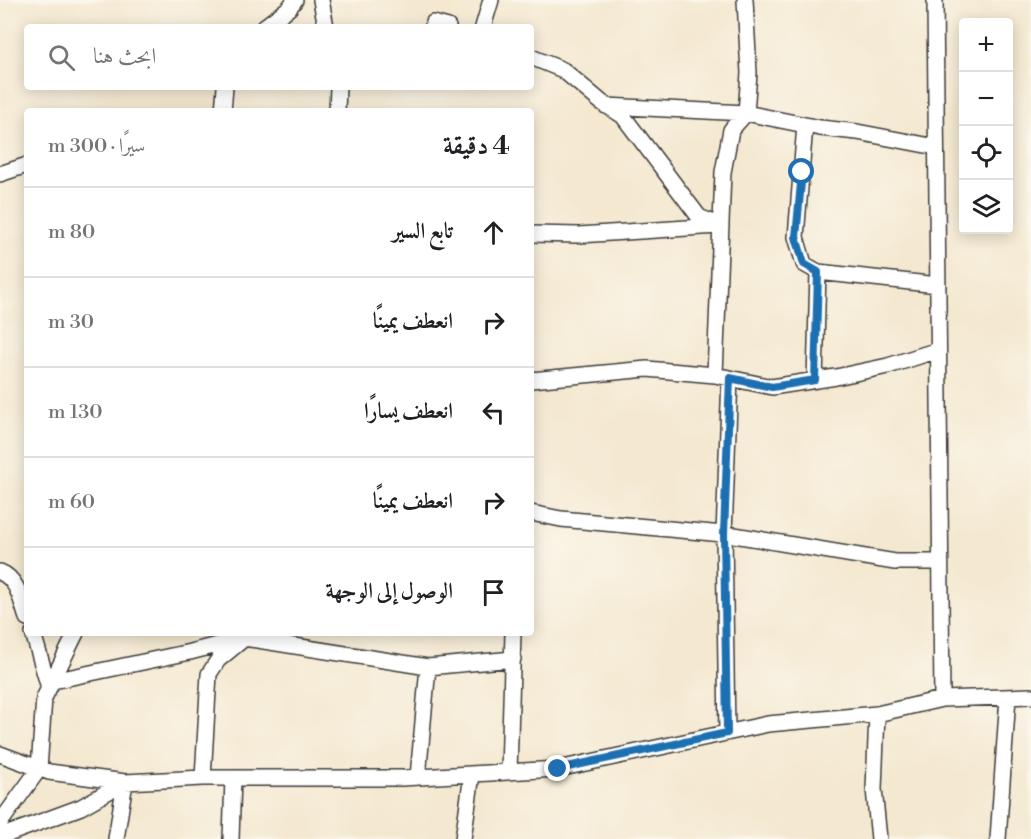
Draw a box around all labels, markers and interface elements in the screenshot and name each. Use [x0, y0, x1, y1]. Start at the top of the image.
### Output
map controls [959, 18, 1013, 234]
button: + [959, 18, 1013, 72]
search box [24, 24, 534, 90]
icon: search [45, 41, 78, 74]
text: ابحث هنا [93, 43, 156, 70]
button: − [959, 72, 1013, 126]
button: locate [959, 126, 1013, 180]
text: 4 دقيقة [443, 130, 510, 162]
text: سيرًا · 300 m [48, 134, 145, 159]
route start [788, 158, 814, 184]
button: layers [959, 180, 1013, 234]
icon: ahead [477, 216, 510, 249]
text: تابع السير [392, 218, 453, 245]
text: 80 m [48, 220, 95, 245]
icon: right [477, 306, 510, 339]
text: انعطف يمينًا [373, 308, 453, 335]
text: 30 m [48, 310, 94, 335]
icon: left [477, 396, 510, 429]
text: انعطف يسارًا [364, 398, 453, 425]
text: 130 m [48, 400, 103, 425]
icon: right [477, 486, 510, 519]
text: انعطف يمينًا [373, 488, 453, 515]
text: 60 m [48, 490, 95, 515]
icon: arrive [477, 576, 510, 609]
text: الوصول إلى الوجهة [325, 578, 453, 605]
route end [544, 755, 570, 781]

